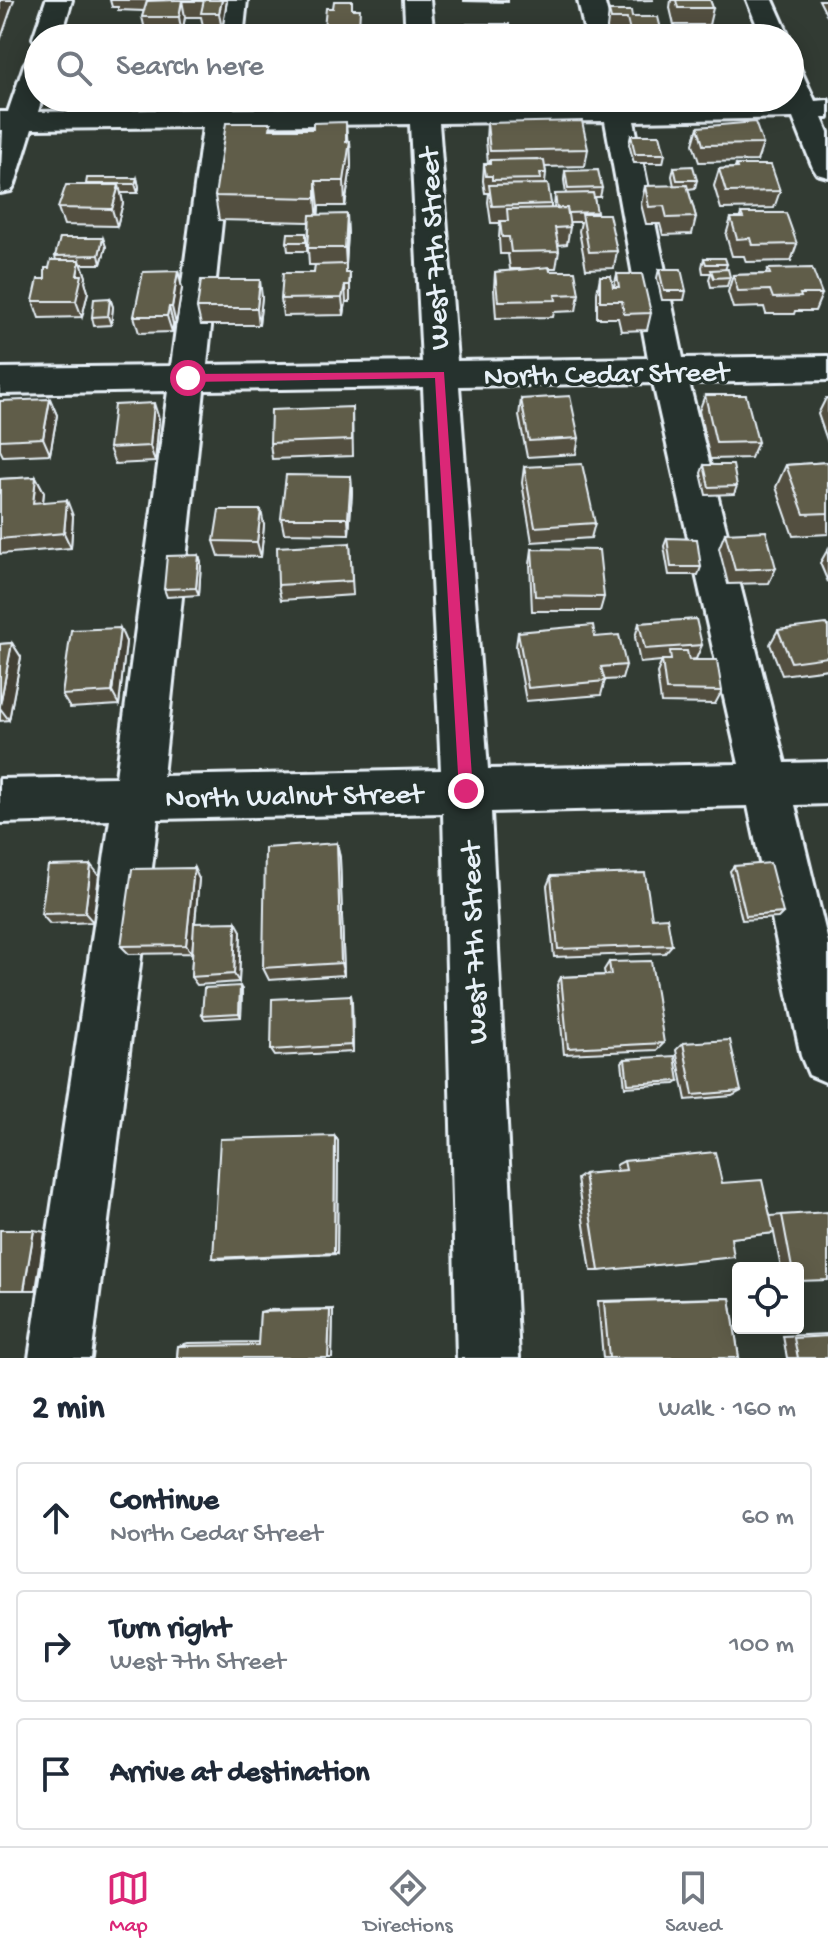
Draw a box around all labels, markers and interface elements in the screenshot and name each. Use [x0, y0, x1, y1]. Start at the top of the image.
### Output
search box [24, 24, 804, 112]
icon: search [52, 46, 96, 90]
text: Search here [116, 51, 264, 86]
street label: West 7th Street [414, 144, 459, 351]
street label: North Cedar Street [483, 357, 732, 396]
route start [170, 360, 206, 396]
route end [448, 773, 484, 809]
street label: North Walnut Street [165, 779, 426, 818]
street label: West 7th Street [455, 838, 498, 1045]
map controls [732, 1262, 804, 1334]
button: locate [732, 1262, 804, 1334]
text: 2 min [32, 1390, 104, 1430]
text: Walk · 160 m [659, 1395, 796, 1426]
text: Continue [110, 1485, 219, 1520]
icon: ahead [34, 1496, 78, 1540]
text: 60 m [741, 1503, 794, 1534]
text: North Cedar Street [110, 1520, 322, 1551]
text: Turn right [110, 1613, 230, 1648]
icon: right [34, 1624, 78, 1668]
text: 100 m [729, 1631, 794, 1662]
text: West 7th Street [110, 1648, 285, 1679]
icon: arrive [34, 1752, 78, 1796]
text: Arrive at destination [110, 1757, 370, 1792]
tab: Map [106, 1866, 150, 1940]
tab: Directions [363, 1866, 453, 1940]
tab: Saved [665, 1866, 722, 1940]

